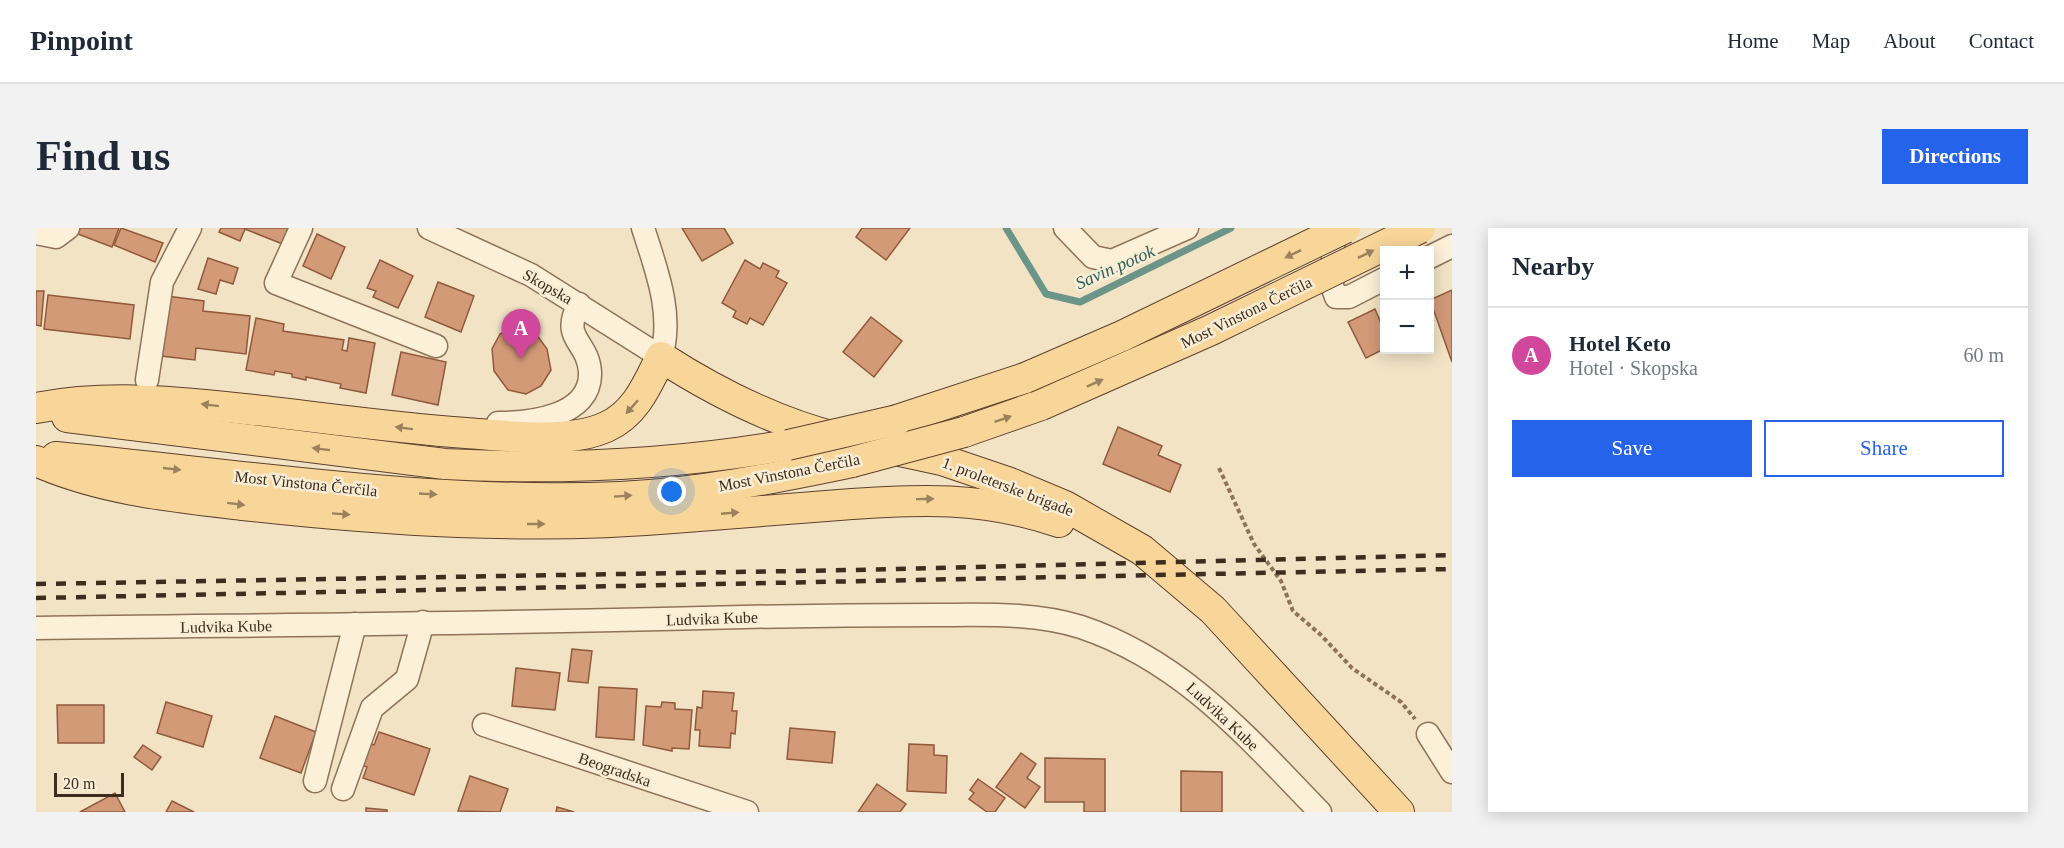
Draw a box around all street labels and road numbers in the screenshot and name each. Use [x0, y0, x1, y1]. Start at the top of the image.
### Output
street label: Skopska [520, 266, 575, 308]
street label: Most Vinstona Čerčila [1178, 272, 1314, 352]
street label: Most Vinstona Čerčila [717, 449, 861, 495]
street label: 1. proleterske brigade [940, 454, 1076, 520]
street label: Most Vinstona Čerčila [234, 467, 378, 499]
street label: Ludvika Kube [666, 608, 758, 629]
street label: Ludvika Kube [180, 617, 272, 636]
street label: Ludvika Kube [1183, 679, 1262, 754]
street label: Beogradska [576, 749, 653, 791]

